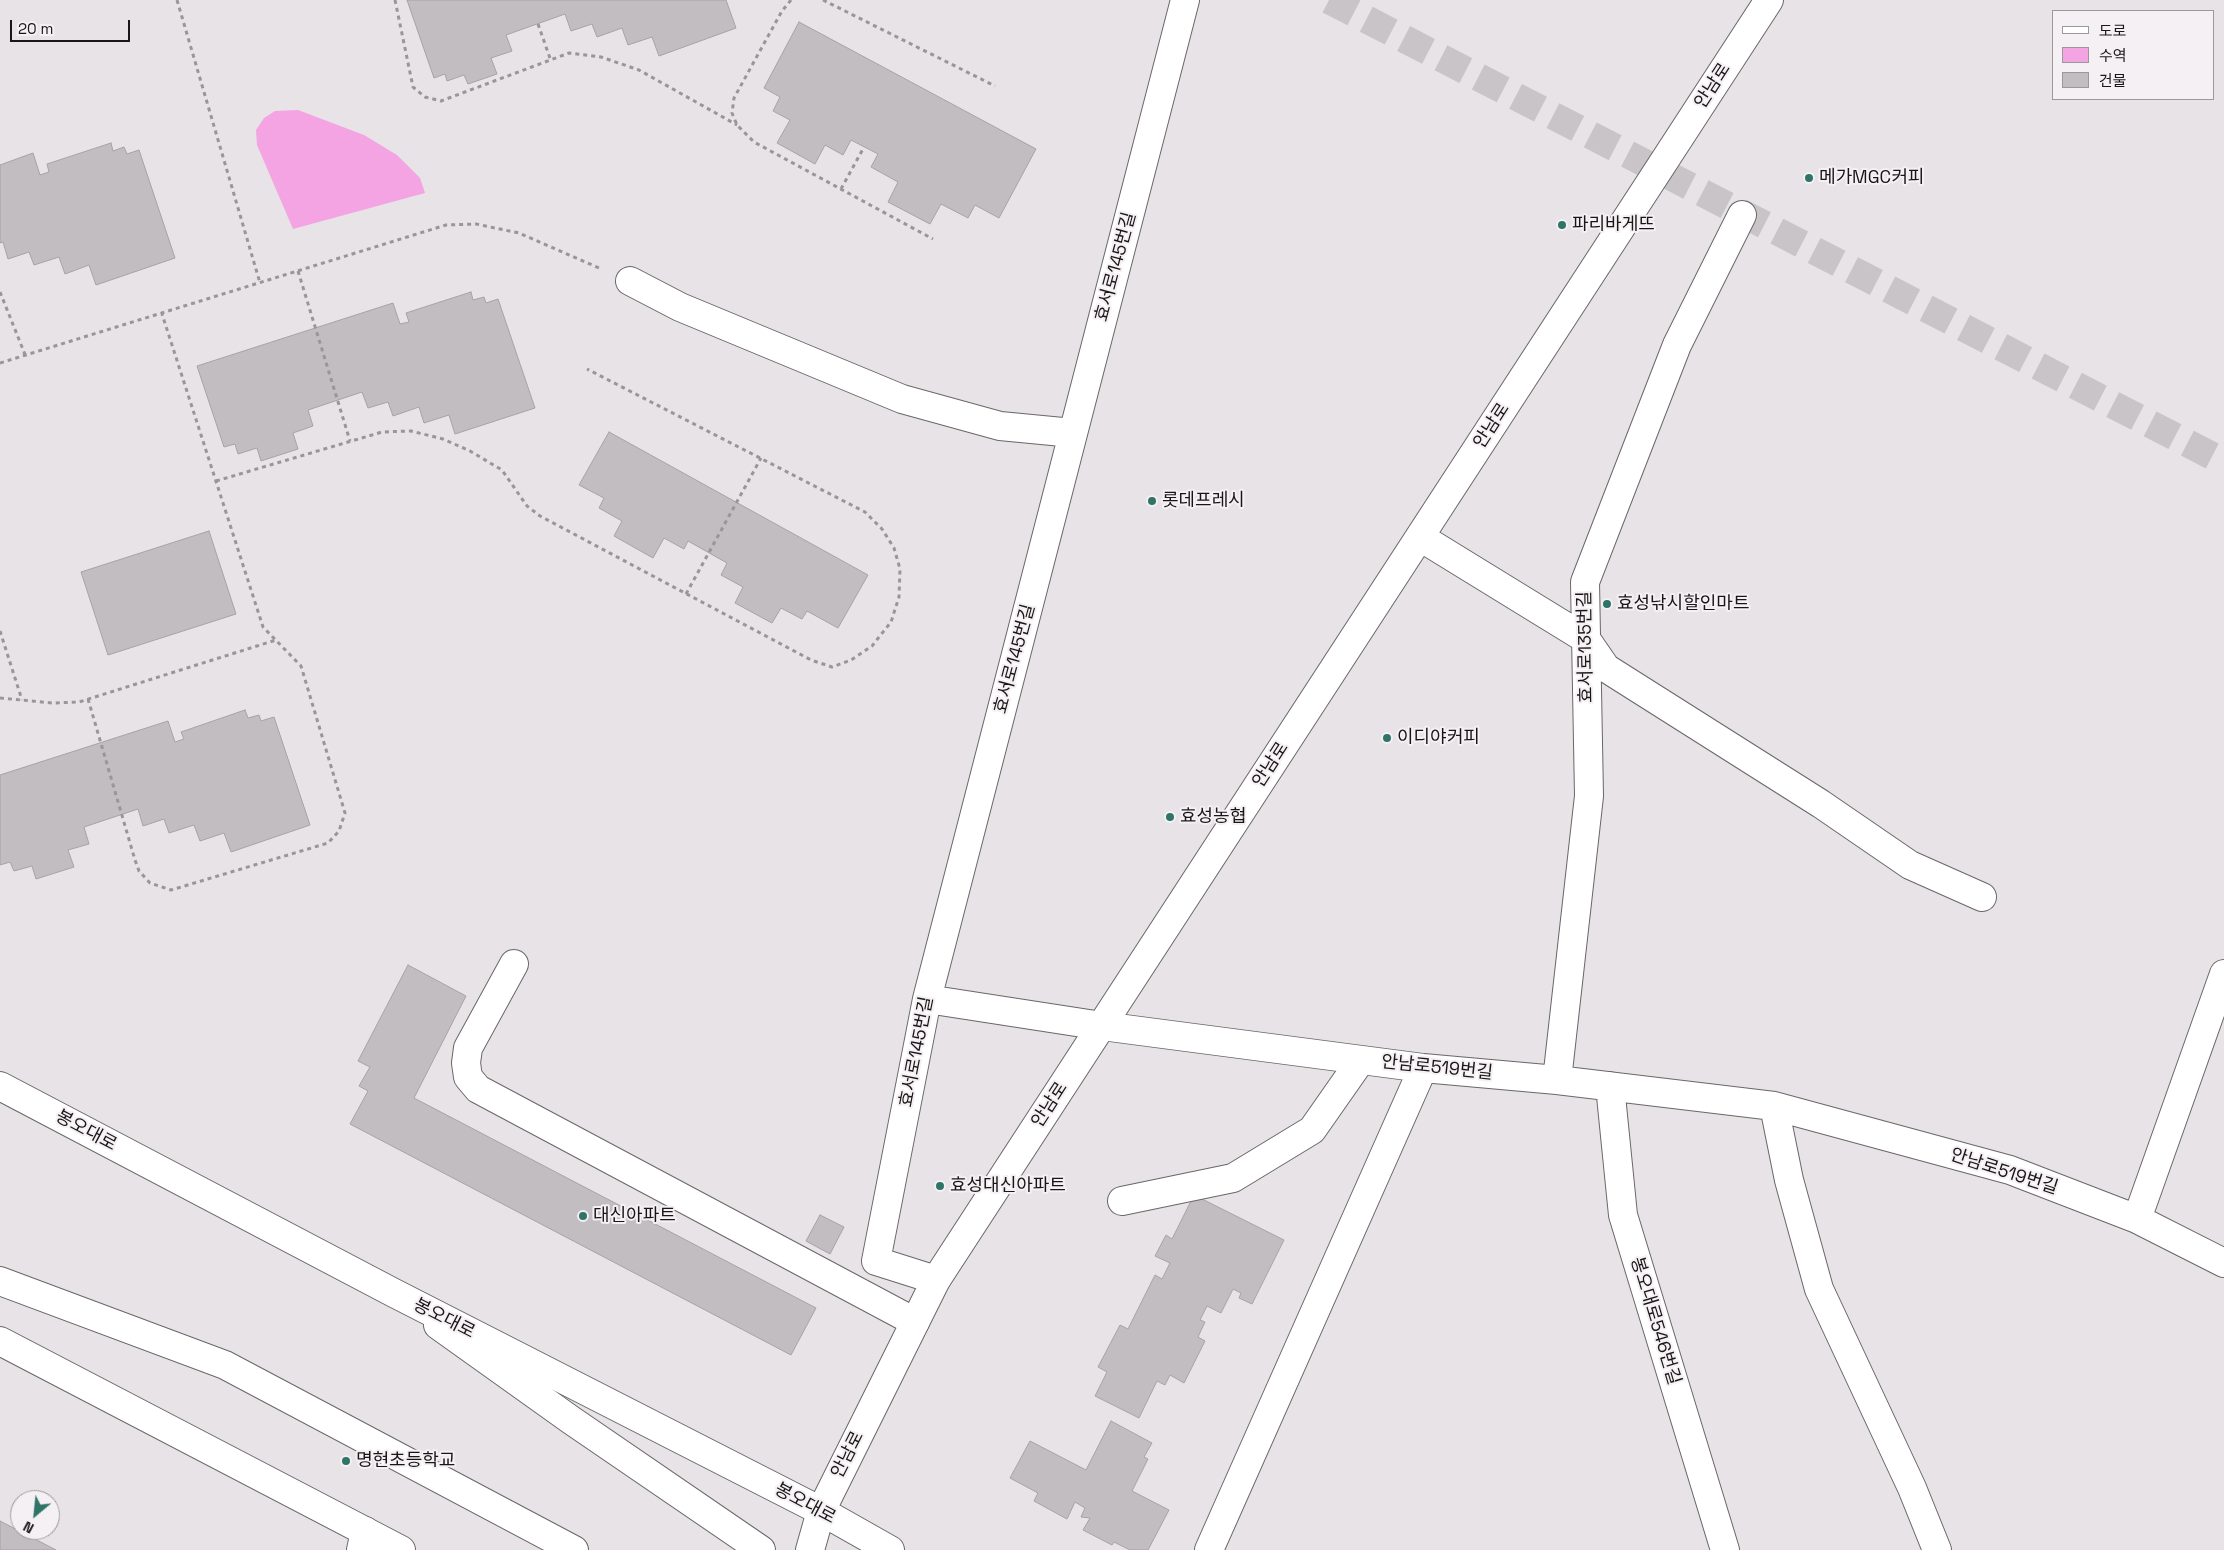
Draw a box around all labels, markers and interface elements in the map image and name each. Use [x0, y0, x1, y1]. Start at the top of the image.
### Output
scale bar [12, 10, 132, 42]
legend [2052, 10, 2214, 100]
text: 20 m [18, 19, 53, 38]
text: 도로 [2099, 21, 2127, 40]
text: 수역 [2099, 46, 2127, 65]
street label: 안남로 [1690, 59, 1736, 113]
text: 건물 [2099, 71, 2127, 90]
place label: 메가MGC커피 [1819, 167, 1924, 189]
marker: 메가MGC커피 [1803, 172, 1815, 184]
street label: 효서로145번길 [1091, 210, 1141, 324]
place label: 파리바게뜨 [1572, 214, 1655, 236]
marker: 파리바게뜨 [1556, 219, 1568, 231]
street label: 안남로 [1469, 399, 1515, 453]
place label: 롯데프레시 [1162, 490, 1245, 512]
marker: 롯데프레시 [1146, 495, 1158, 507]
street label: 효서로135번길 [1574, 591, 1598, 703]
place label: 효성낚시할인마트 [1617, 593, 1749, 615]
marker: 효성낚시할인마트 [1601, 598, 1613, 610]
street label: 효서로145번길 [990, 602, 1040, 716]
place label: 이디야커피 [1397, 727, 1480, 749]
marker: 이디야커피 [1381, 732, 1393, 744]
street label: 안남로 [1248, 738, 1294, 792]
place label: 효성농협 [1180, 806, 1246, 828]
marker: 효성농협 [1164, 811, 1176, 823]
street label: 효서로145번길 [896, 995, 938, 1109]
street label: 안남로519번길 [1380, 1051, 1494, 1085]
street label: 안남로 [1027, 1078, 1073, 1132]
street label: 봉오대로 [52, 1106, 120, 1156]
street label: 안남로519번길 [1947, 1144, 2061, 1200]
place label: 효성대신아파트 [950, 1175, 1066, 1197]
marker: 효성대신아파트 [934, 1180, 946, 1192]
place label: 대신아파트 [593, 1205, 676, 1227]
marker: 대신아파트 [577, 1210, 589, 1222]
street label: 봉오대로546번길 [1625, 1255, 1685, 1387]
street label: 봉오대로 [410, 1294, 478, 1344]
street label: 안남로 [827, 1428, 869, 1482]
place label: 명현초등학교 [356, 1450, 455, 1472]
marker: 명현초등학교 [340, 1455, 352, 1467]
street label: 봉오대로 [771, 1479, 839, 1529]
north arrow [10, 1490, 60, 1540]
text: N [20, 1517, 37, 1538]

